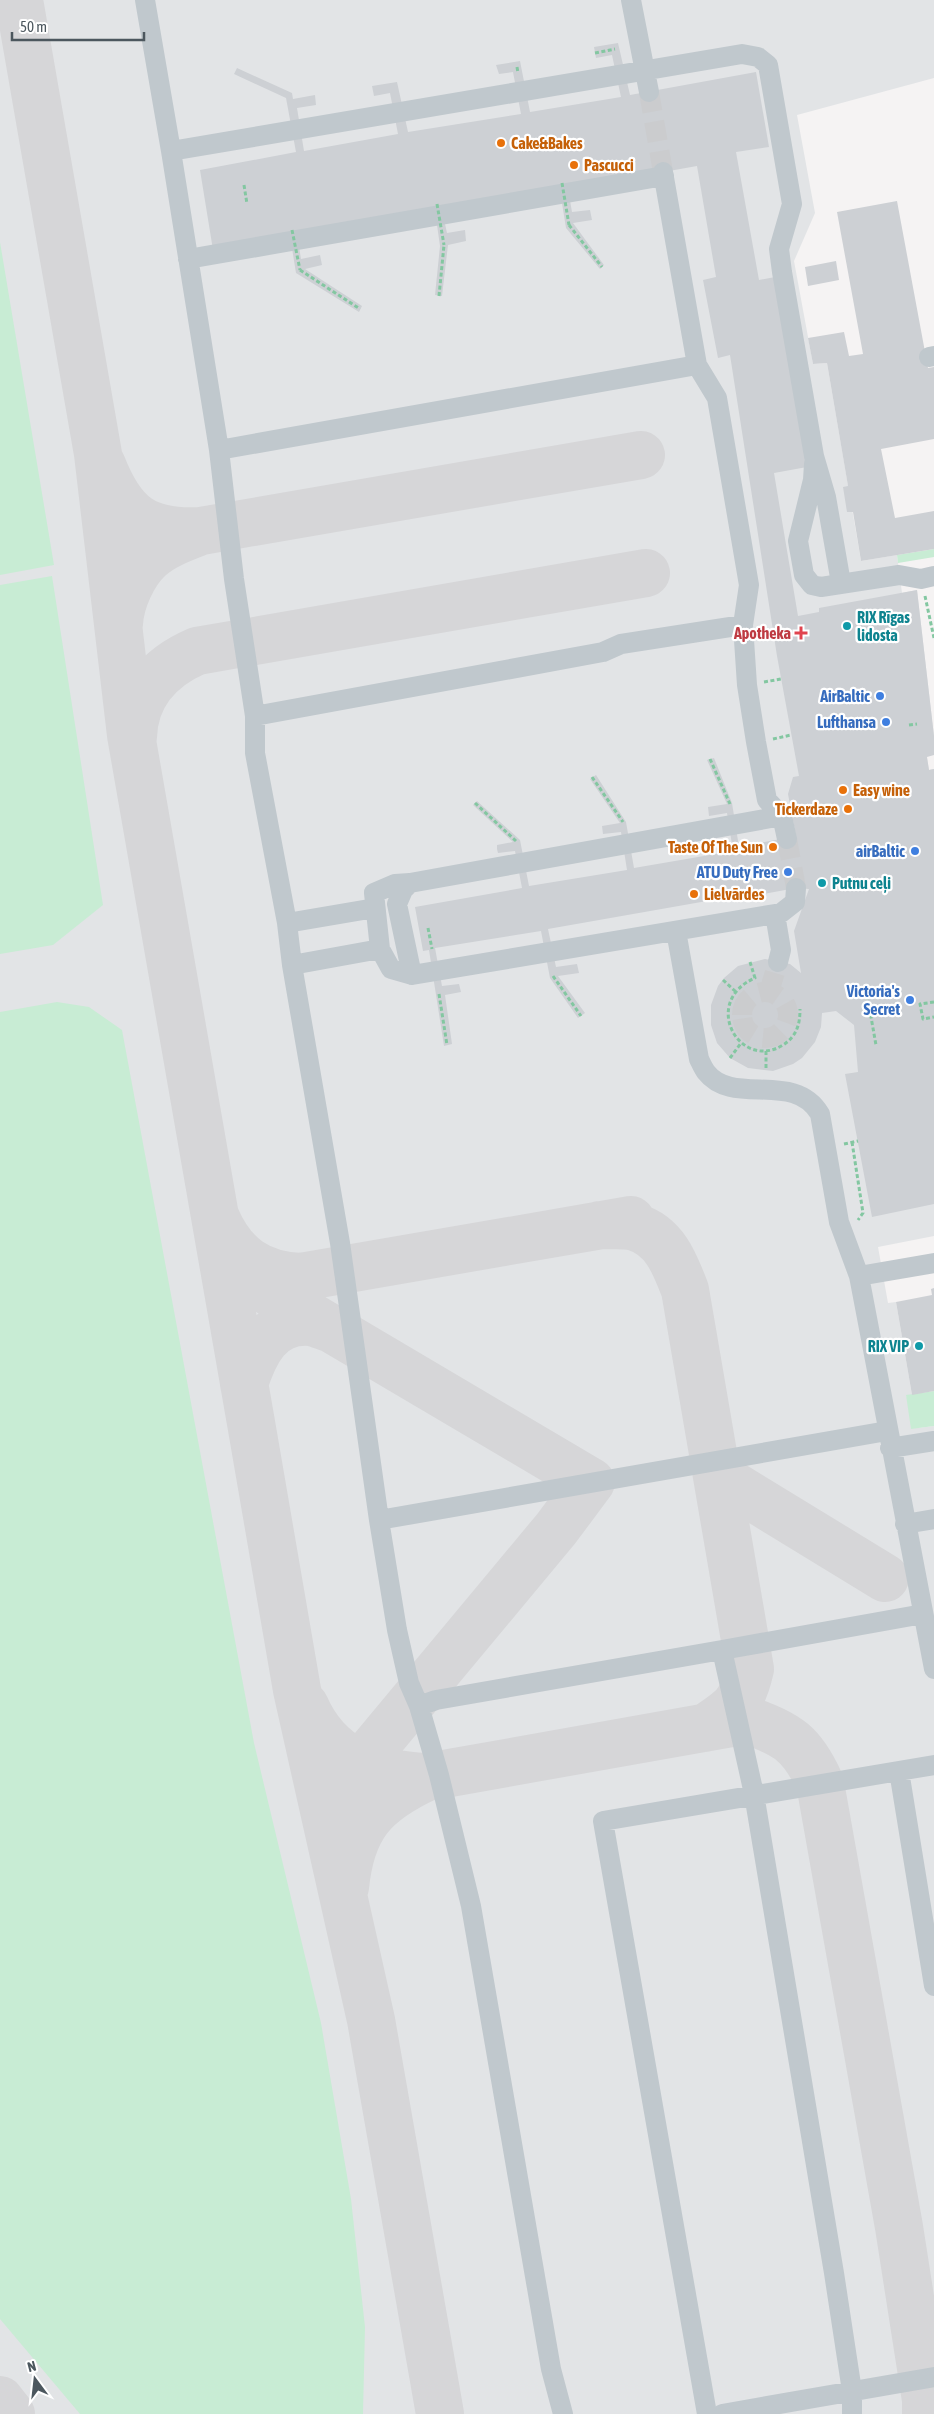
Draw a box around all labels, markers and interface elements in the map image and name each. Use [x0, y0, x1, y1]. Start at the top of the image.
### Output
scale bar [12, 10, 145, 42]
text: 50 m [20, 18, 47, 35]
place label: Cake&Bakes [511, 134, 583, 152]
marker: Cake&Bakes [495, 137, 507, 149]
place label: Pascucci [584, 156, 634, 174]
marker: Pascucci [568, 159, 580, 171]
place label: RIX Rīgas lidosta [857, 608, 910, 644]
marker: RIX Rīgas lidosta [841, 620, 853, 632]
place label: Apotheka [733, 624, 791, 642]
marker: Apotheka [795, 627, 807, 639]
place label: AirBaltic [819, 687, 870, 705]
marker: AirBaltic [874, 690, 886, 702]
place label: Lufthansa [817, 713, 876, 731]
marker: Lufthansa [880, 716, 892, 728]
place label: Easy wine [853, 781, 910, 799]
marker: Easy wine [837, 784, 849, 796]
place label: Tickerdaze [775, 800, 838, 818]
marker: Tickerdaze [842, 803, 854, 815]
place label: Taste Of The Sun [668, 838, 763, 856]
marker: Taste Of The Sun [767, 841, 779, 853]
place label: airBaltic [856, 842, 905, 860]
marker: airBaltic [909, 845, 921, 857]
place label: ATU Duty Free [696, 863, 778, 881]
marker: ATU Duty Free [782, 866, 794, 878]
place label: Putnu ceļi [832, 874, 891, 893]
marker: Putnu ceļi [816, 877, 828, 889]
place label: Lielvārdes [704, 885, 765, 903]
marker: Lielvārdes [688, 888, 700, 900]
place label: Victoria's Secret [845, 982, 900, 1018]
marker: Victoria's Secret [904, 994, 916, 1006]
place label: RIX VIP [868, 1337, 909, 1355]
marker: RIX VIP [913, 1340, 925, 1352]
north arrow [10, 2354, 60, 2404]
text: N [26, 2358, 38, 2375]

